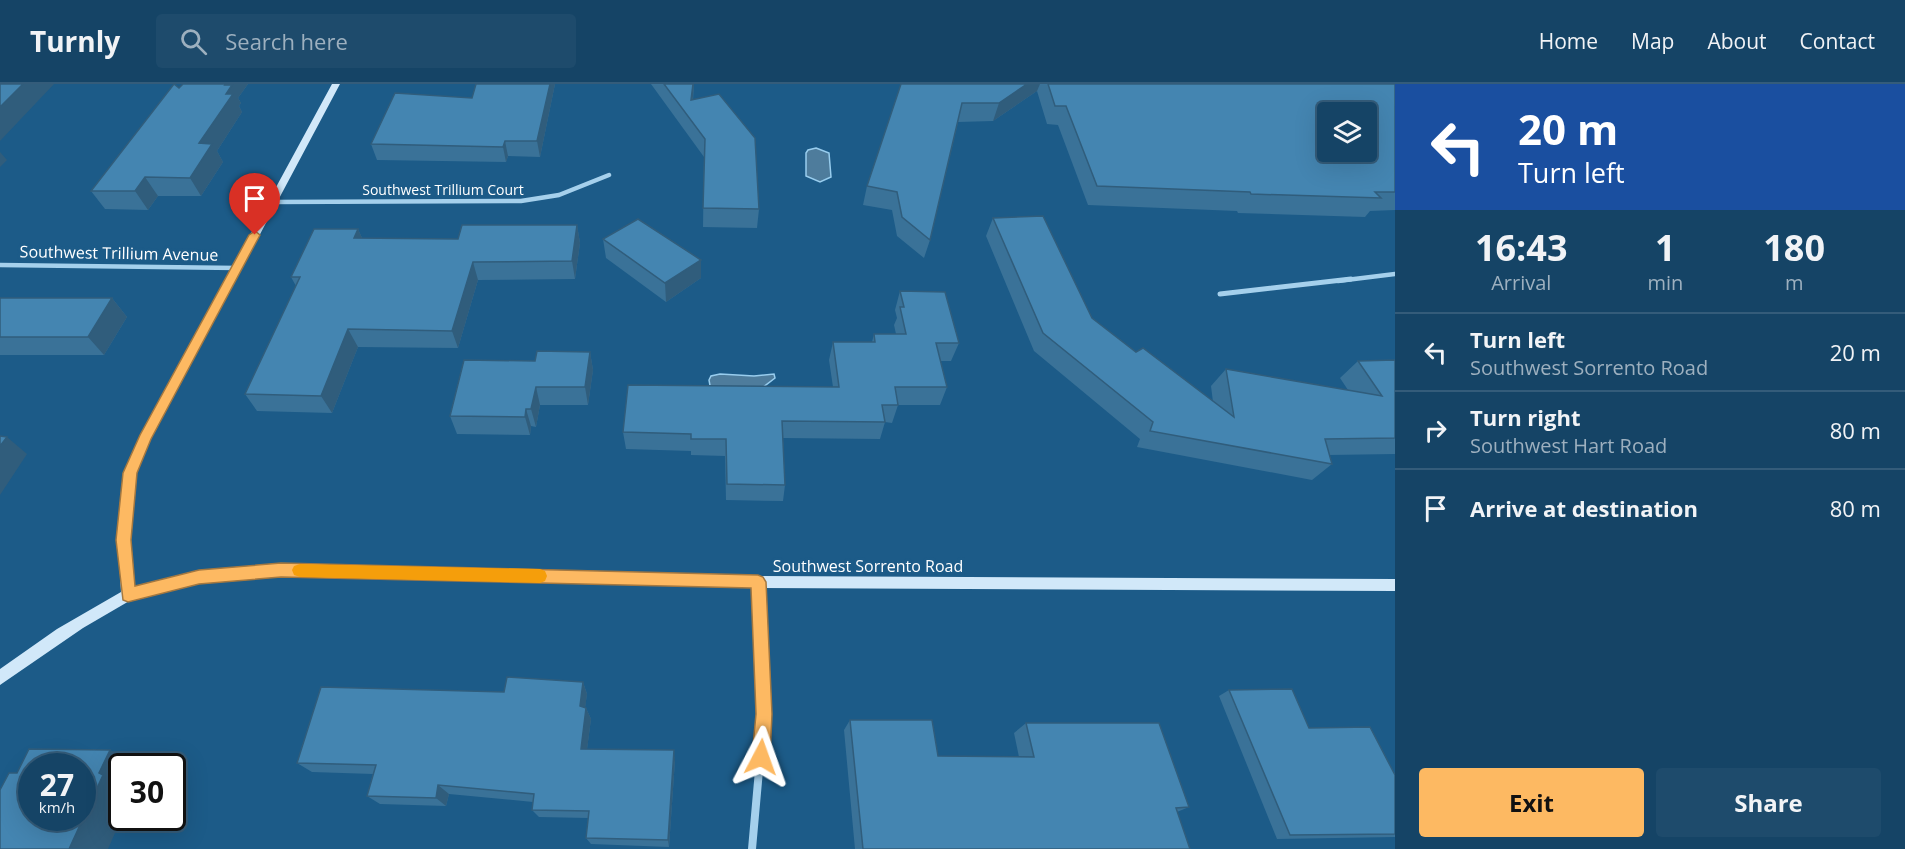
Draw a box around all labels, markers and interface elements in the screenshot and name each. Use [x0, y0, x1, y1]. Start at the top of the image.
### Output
search box [156, 14, 576, 68]
text: Turnly [30, 22, 120, 60]
icon: search [177, 25, 210, 58]
text: Search here [225, 26, 348, 56]
text: Home [1539, 27, 1598, 55]
text: Map [1631, 27, 1674, 55]
text: About [1707, 27, 1767, 55]
text: Contact [1800, 27, 1875, 55]
text: 20 m [1518, 100, 1618, 157]
map controls [1317, 102, 1377, 162]
button: layers [1317, 102, 1377, 162]
icon: left [1419, 108, 1497, 186]
text: Turn left [1518, 154, 1625, 191]
pin [229, 173, 280, 235]
street label: Southwest Trillium Court [362, 180, 524, 199]
icon: arrive [238, 182, 271, 215]
text: 16:43 [1475, 223, 1568, 272]
text: 1 [1655, 223, 1676, 272]
text: 180 [1763, 223, 1825, 272]
street label: Southwest Trillium Avenue [20, 240, 218, 266]
text: Arrival [1491, 269, 1551, 296]
text: min [1647, 269, 1683, 296]
text: m [1785, 269, 1803, 296]
text: Turn left [1470, 324, 1565, 354]
icon: left [1419, 336, 1452, 369]
text: 20 m [1830, 337, 1881, 367]
text: Southwest Sorrento Road [1470, 354, 1708, 381]
text: Turn right [1470, 402, 1581, 432]
icon: right [1419, 414, 1452, 447]
text: 80 m [1830, 415, 1881, 445]
text: Southwest Hart Road [1470, 432, 1667, 459]
icon: arrive [1419, 492, 1452, 525]
text: Arrive at destination [1470, 493, 1698, 523]
text: 80 m [1830, 493, 1881, 523]
street label: Southwest Sorrento Road [773, 555, 963, 577]
position arrow [729, 725, 793, 789]
speed limit sign: 30 [108, 753, 186, 831]
text: 27 [40, 764, 74, 805]
button: Exit [1419, 768, 1644, 837]
button: Share [1656, 768, 1881, 837]
text: km/h [39, 797, 75, 817]

